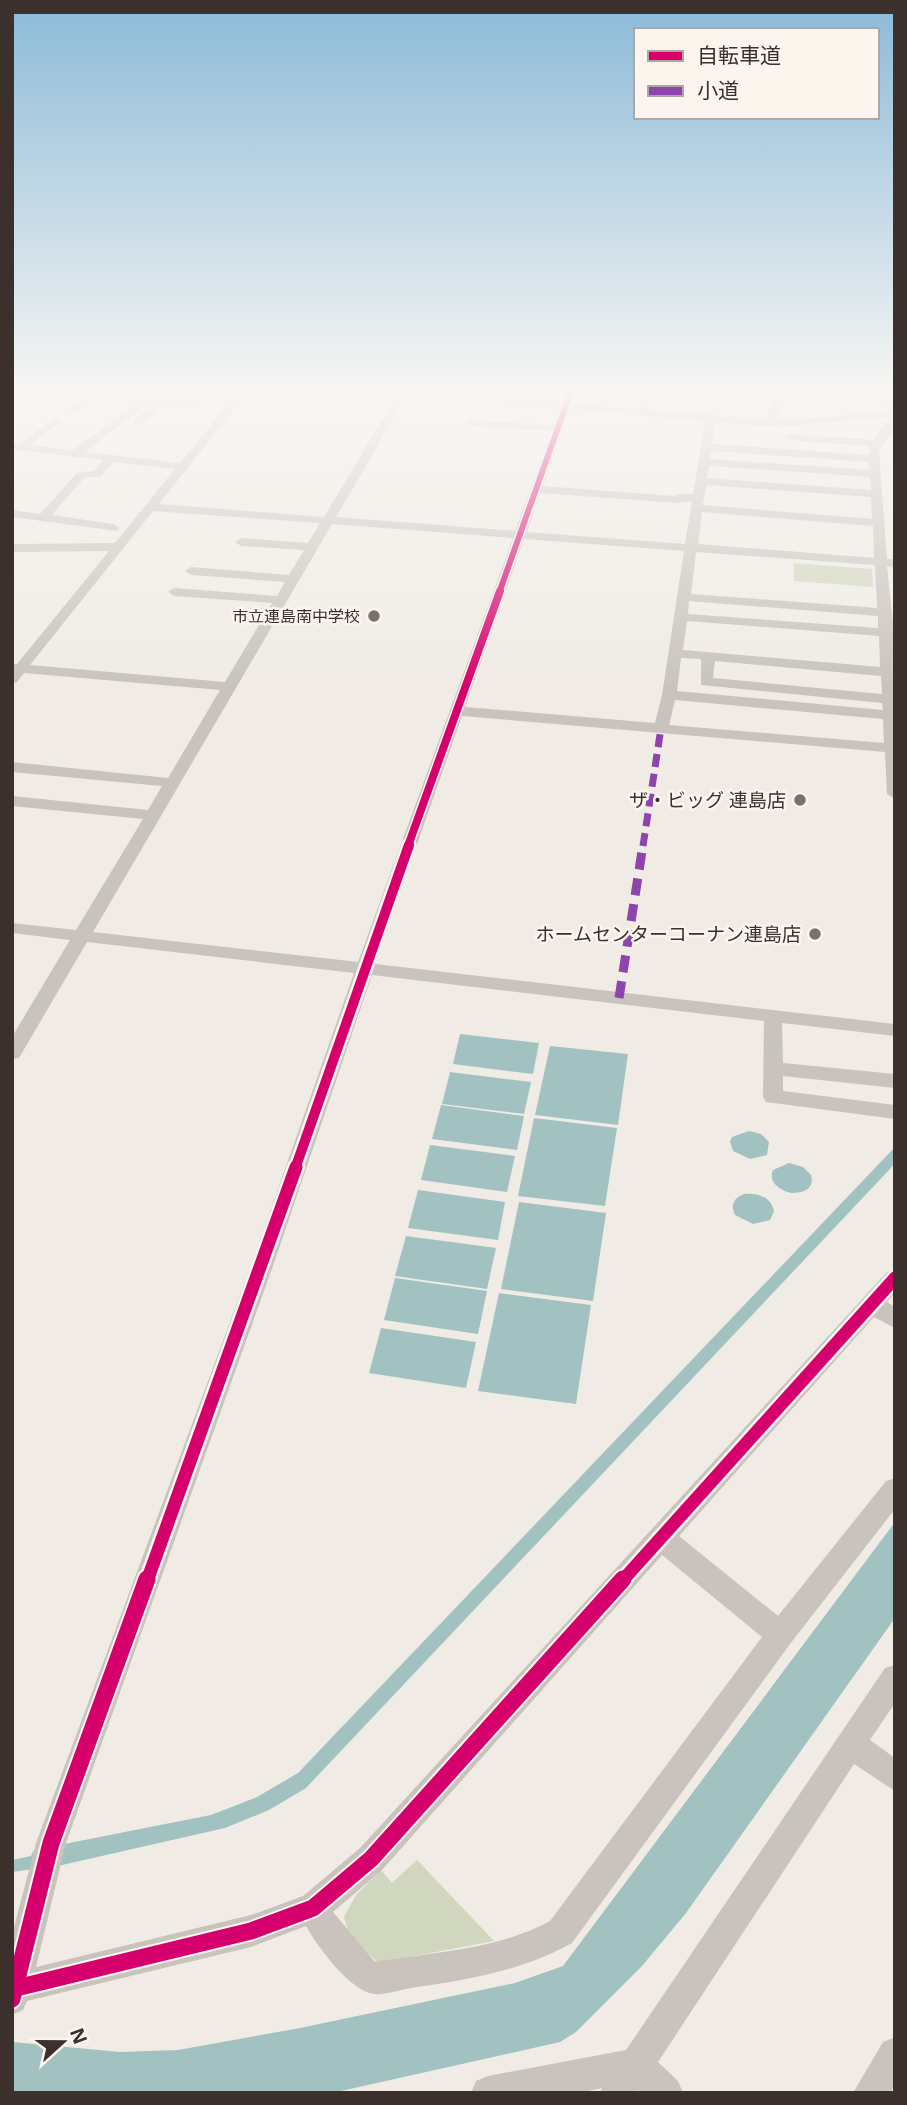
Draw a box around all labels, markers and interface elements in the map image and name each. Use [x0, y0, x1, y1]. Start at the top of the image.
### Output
legend [634, 28, 879, 119]
text: 自転車道 [697, 41, 781, 69]
text: 小道 [697, 76, 739, 104]
place label: 市立連島南中学校 [232, 605, 360, 627]
marker: 市立連島南中学校 [366, 608, 382, 624]
place label: ザ・ビッグ 連島店 [629, 787, 786, 813]
marker: ザ・ビッグ 連島店 [792, 792, 808, 808]
place label: ホームセンターコーナン連島店 [536, 921, 801, 947]
marker: ホームセンターコーナン連島店 [807, 926, 823, 942]
north arrow [28, 2007, 98, 2077]
text: N [64, 2024, 94, 2048]

